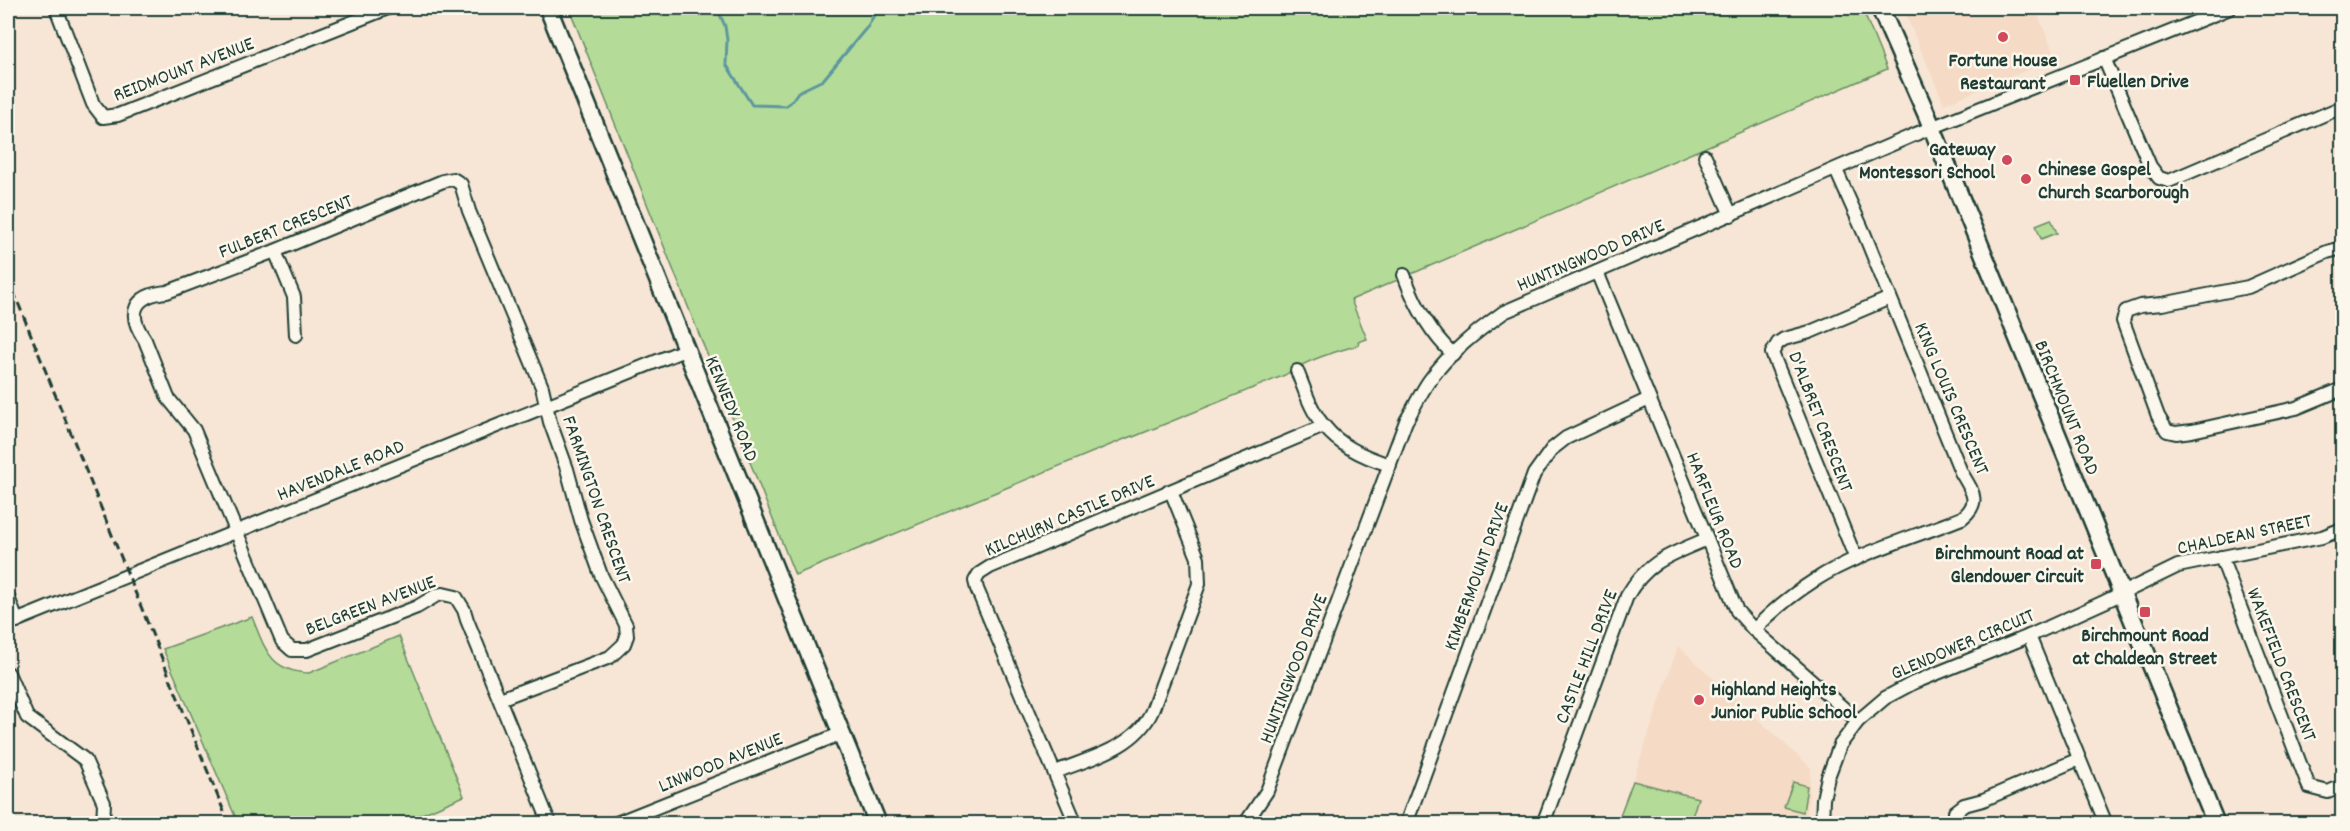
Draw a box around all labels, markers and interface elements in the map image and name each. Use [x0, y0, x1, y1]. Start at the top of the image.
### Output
marker: Fortune House Restaurant [1996, 30, 2010, 44]
street label: REIDMOUNT AVENUE [110, 31, 259, 111]
place label: Fortune House Restaurant [1949, 48, 2058, 99]
place label: Fluellen Drive [2087, 69, 2189, 97]
marker: Fluellen Drive [2068, 73, 2082, 87]
place label: Gateway Montessori School [1859, 137, 1996, 188]
marker: Gateway Montessori School [2000, 153, 2014, 167]
place label: Chinese Gospel Church Scarborough [2038, 157, 2189, 208]
marker: Chinese Gospel Church Scarborough [2019, 172, 2033, 186]
street label: FULBERT CRESCENT [215, 188, 357, 267]
street label: HUNTINGWOOD DRIVE [1513, 213, 1669, 301]
street label: KING LOUIS CRESCENT [1905, 319, 1995, 480]
street label: BIRCHMOUNT ROAD [2025, 336, 2105, 480]
street label: D'ALBRET CRESCENT [1780, 348, 1859, 496]
street label: KENNEDY ROAD [696, 352, 764, 466]
street label: FARMINGTON CRESCENT [553, 412, 637, 588]
street label: HAVENDALE ROAD [273, 433, 409, 510]
street label: HARFLEUR ROAD [1677, 449, 1749, 574]
street label: KILCHURN CASTLE DRIVE [981, 468, 1159, 565]
street label: KIMBERMOUNT DRIVE [1438, 499, 1518, 655]
street label: CHALDEAN STREET [2175, 508, 2314, 564]
place label: Birchmount Road at Glendower Circuit [1935, 541, 2085, 592]
marker: Birchmount Road at Glendower Circuit [2089, 557, 2103, 571]
street label: BELGREEN AVENUE [302, 569, 440, 644]
street label: WAKEFIELD CRESCENT [2238, 584, 2322, 746]
street label: CASTLE HILL DRIVE [1549, 586, 1626, 728]
street label: HUNTINGWOOD DRIVE [1253, 590, 1336, 748]
street label: GLENDOWER CIRCUIT [1887, 603, 2039, 689]
marker: Birchmount Road at Chaldean Street [2138, 605, 2152, 619]
place label: Birchmount Road at Chaldean Street [2073, 623, 2218, 674]
place label: Highland Heights Junior Public School [1711, 677, 1857, 728]
marker: Highland Heights Junior Public School [1692, 693, 1706, 707]
street label: LINWOOD AVENUE [655, 726, 787, 801]

